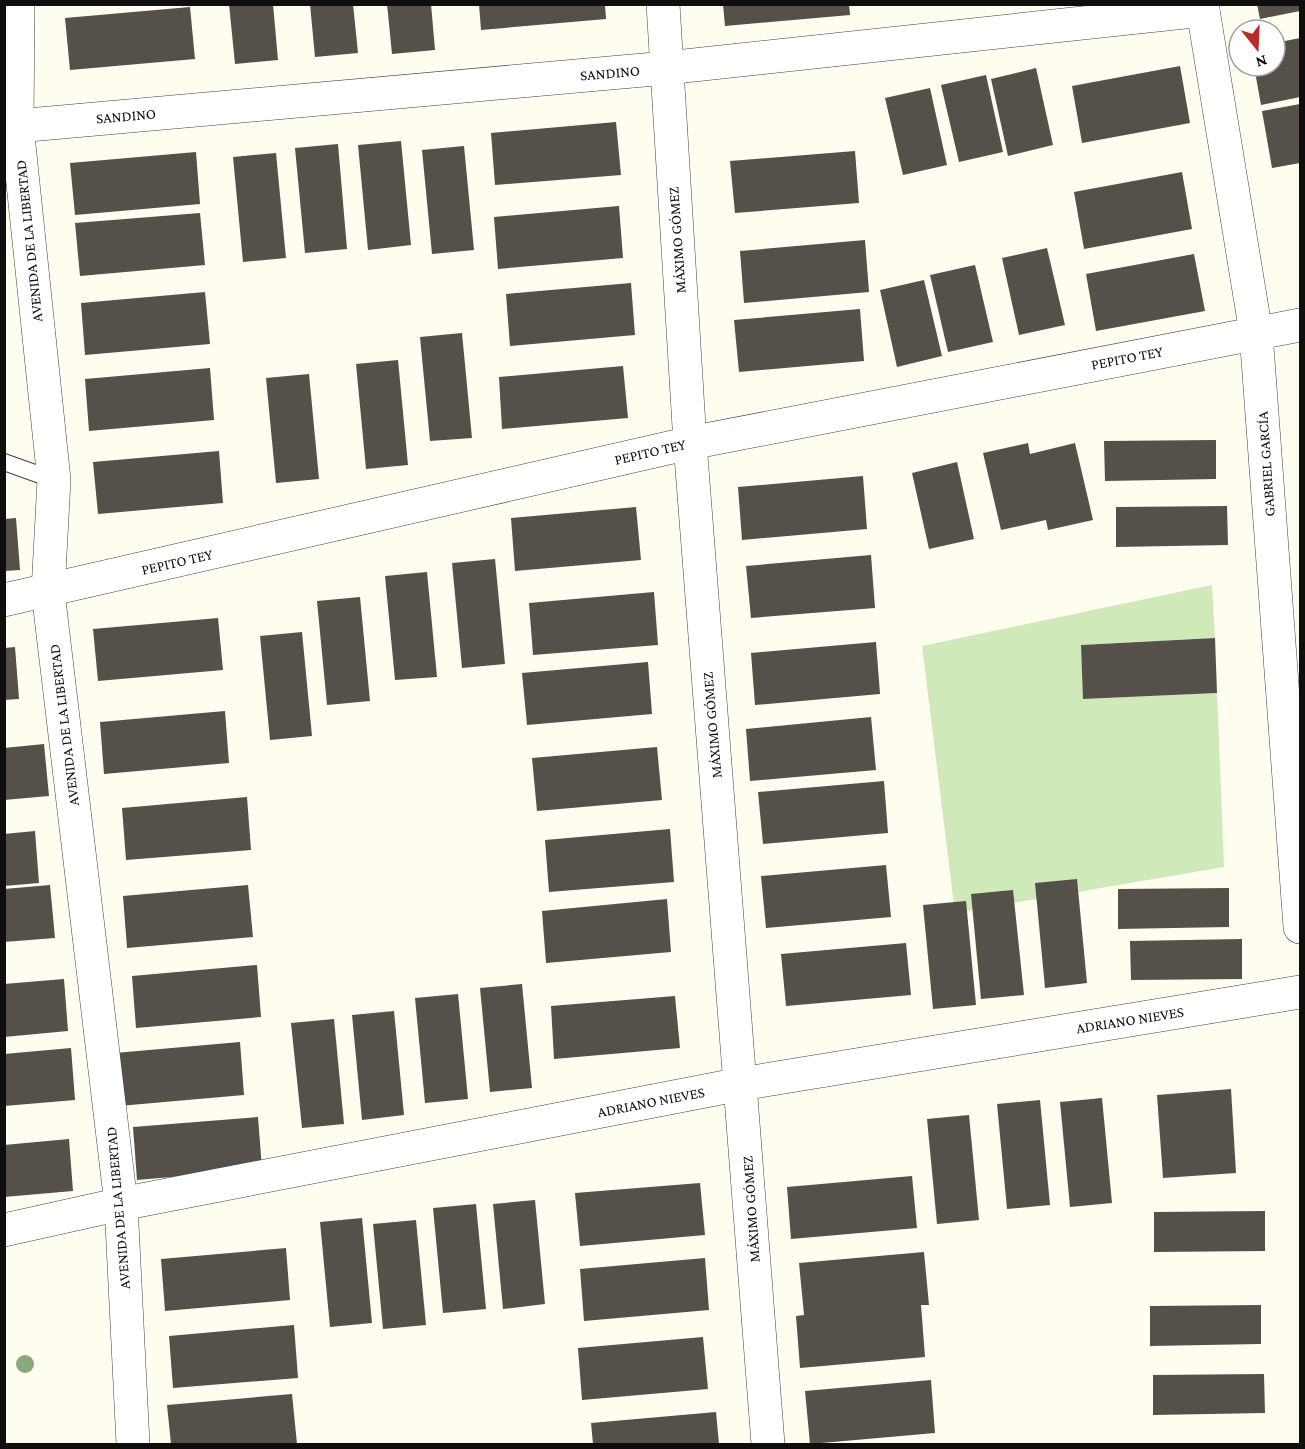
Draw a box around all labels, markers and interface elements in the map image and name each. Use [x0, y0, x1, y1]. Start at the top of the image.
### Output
north arrow [1227, 18, 1287, 78]
text: N [1254, 52, 1269, 72]
street label: SANDINO [579, 62, 641, 84]
street label: SANDINO [95, 105, 157, 127]
street label: AVENIDA DE LA LIBERTAD [13, 159, 45, 323]
street label: MÁXIMO GÓMEZ [665, 186, 689, 294]
street label: PEPITO TEY [1090, 343, 1164, 373]
street label: GABRIEL GARCÍA [1254, 410, 1278, 517]
street label: PEPITO TEY [613, 436, 687, 468]
street label: PEPITO TEY [140, 546, 214, 578]
street label: AVENIDA DE LA LIBERTAD [46, 643, 82, 807]
street label: MÁXIMO GÓMEZ [699, 671, 725, 779]
street label: ADRIANO NIEVES [1075, 1004, 1185, 1036]
street label: ADRIANO NIEVES [596, 1084, 706, 1120]
street label: AVENIDA DE LA LIBERTAD [103, 1126, 133, 1290]
street label: MÁXIMO GÓMEZ [739, 1155, 763, 1263]

